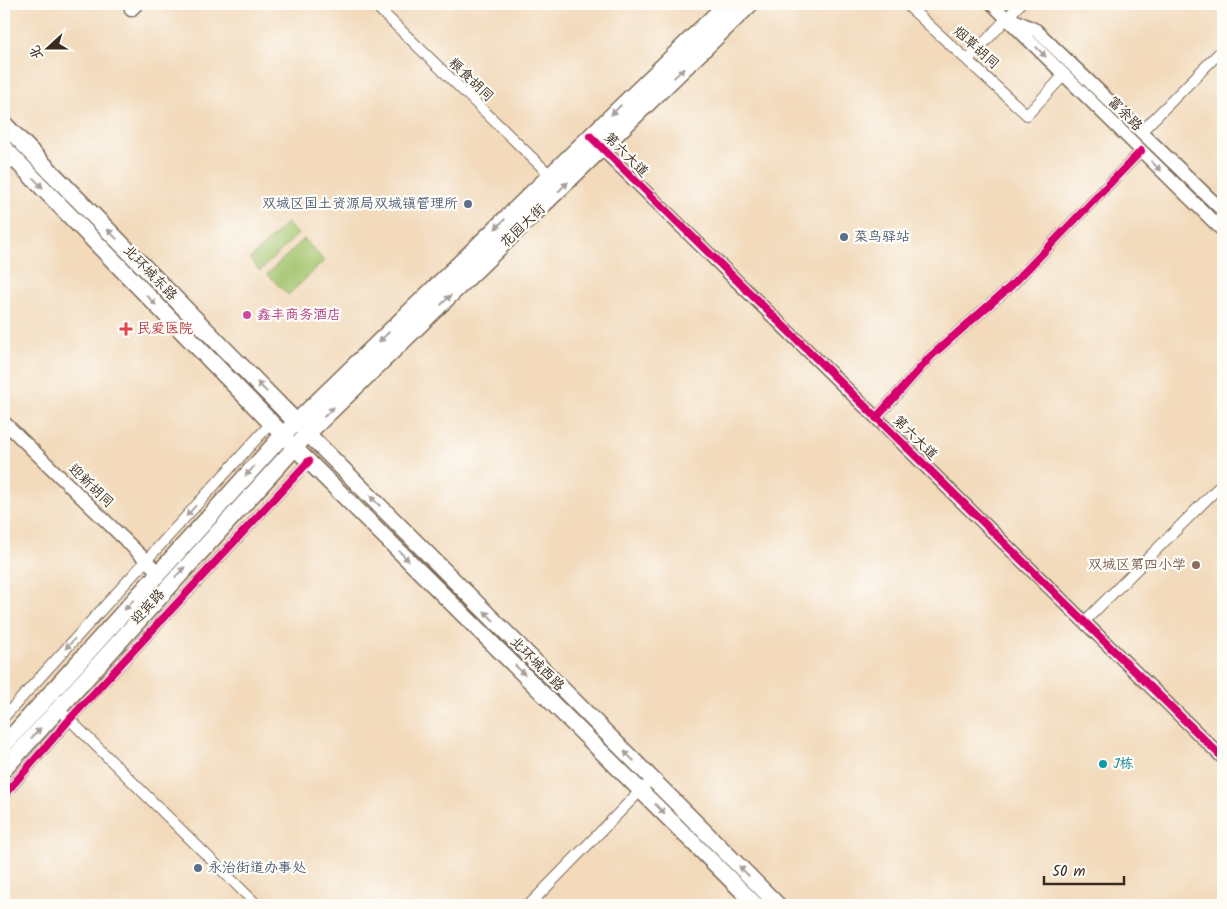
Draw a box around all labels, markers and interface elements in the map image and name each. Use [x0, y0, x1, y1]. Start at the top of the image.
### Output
street label: 烟草胡同 [948, 21, 1004, 75]
north arrow [22, 22, 72, 72]
text: 北 [24, 42, 50, 63]
one-way arrow [1035, 45, 1047, 57]
street label: 粮食胡同 [443, 53, 499, 107]
one-way arrow [673, 67, 685, 79]
street label: 富余路 [1102, 91, 1148, 137]
one-way arrow [611, 104, 623, 116]
street label: 第六大道 [598, 127, 654, 183]
one-way arrow [1150, 160, 1162, 172]
one-way arrow [32, 177, 44, 189]
one-way arrow [557, 181, 569, 193]
place label: 双城区国土资源局双城镇管理所 [262, 193, 458, 215]
marker: 双城区国土资源局双城镇管理所 [462, 198, 474, 210]
street label: 花园大街 [495, 199, 551, 253]
one-way arrow [494, 218, 506, 230]
place label: 菜鸟驿站 [854, 226, 910, 248]
one-way arrow [106, 228, 118, 240]
marker: 菜鸟驿站 [838, 231, 850, 243]
street label: 北环城东路 [118, 240, 182, 306]
one-way arrow [145, 293, 157, 305]
one-way arrow [440, 294, 452, 306]
place label: 鑫丰商务酒店 [257, 304, 341, 326]
marker: 鑫丰商务酒店 [241, 309, 253, 321]
place label: 民爱医院 [137, 318, 193, 340]
marker: 民爱医院 [119, 322, 133, 336]
one-way arrow [378, 331, 390, 343]
one-way arrow [256, 382, 268, 394]
one-way arrow [323, 407, 335, 419]
street label: 第六大道 [887, 410, 943, 466]
street label: 迎新胡同 [63, 459, 119, 513]
one-way arrow [244, 465, 256, 477]
one-way arrow [369, 495, 381, 507]
one-way arrow [185, 504, 197, 516]
one-way arrow [398, 549, 410, 561]
place label: 双城区第四小学 [1088, 554, 1186, 576]
marker: 双城区第四小学 [1190, 559, 1202, 571]
one-way arrow [174, 567, 186, 579]
street label: 迎宾路 [126, 584, 170, 630]
one-way arrow [123, 598, 135, 610]
one-way arrow [484, 610, 496, 622]
street label: 北环城西路 [504, 631, 570, 697]
one-way arrow [64, 638, 76, 650]
one-way arrow [513, 664, 525, 676]
one-way arrow [31, 726, 42, 739]
one-way arrow [623, 750, 635, 762]
place label: J栋 [1113, 753, 1134, 775]
marker: J栋 [1097, 758, 1109, 770]
one-way arrow [654, 803, 666, 815]
scale bar [1044, 854, 1124, 886]
place label: 永治街道办事处 [208, 857, 306, 879]
text: 50 m [1052, 860, 1086, 884]
marker: 永治街道办事处 [192, 862, 204, 874]
one-way arrow [738, 865, 750, 877]

